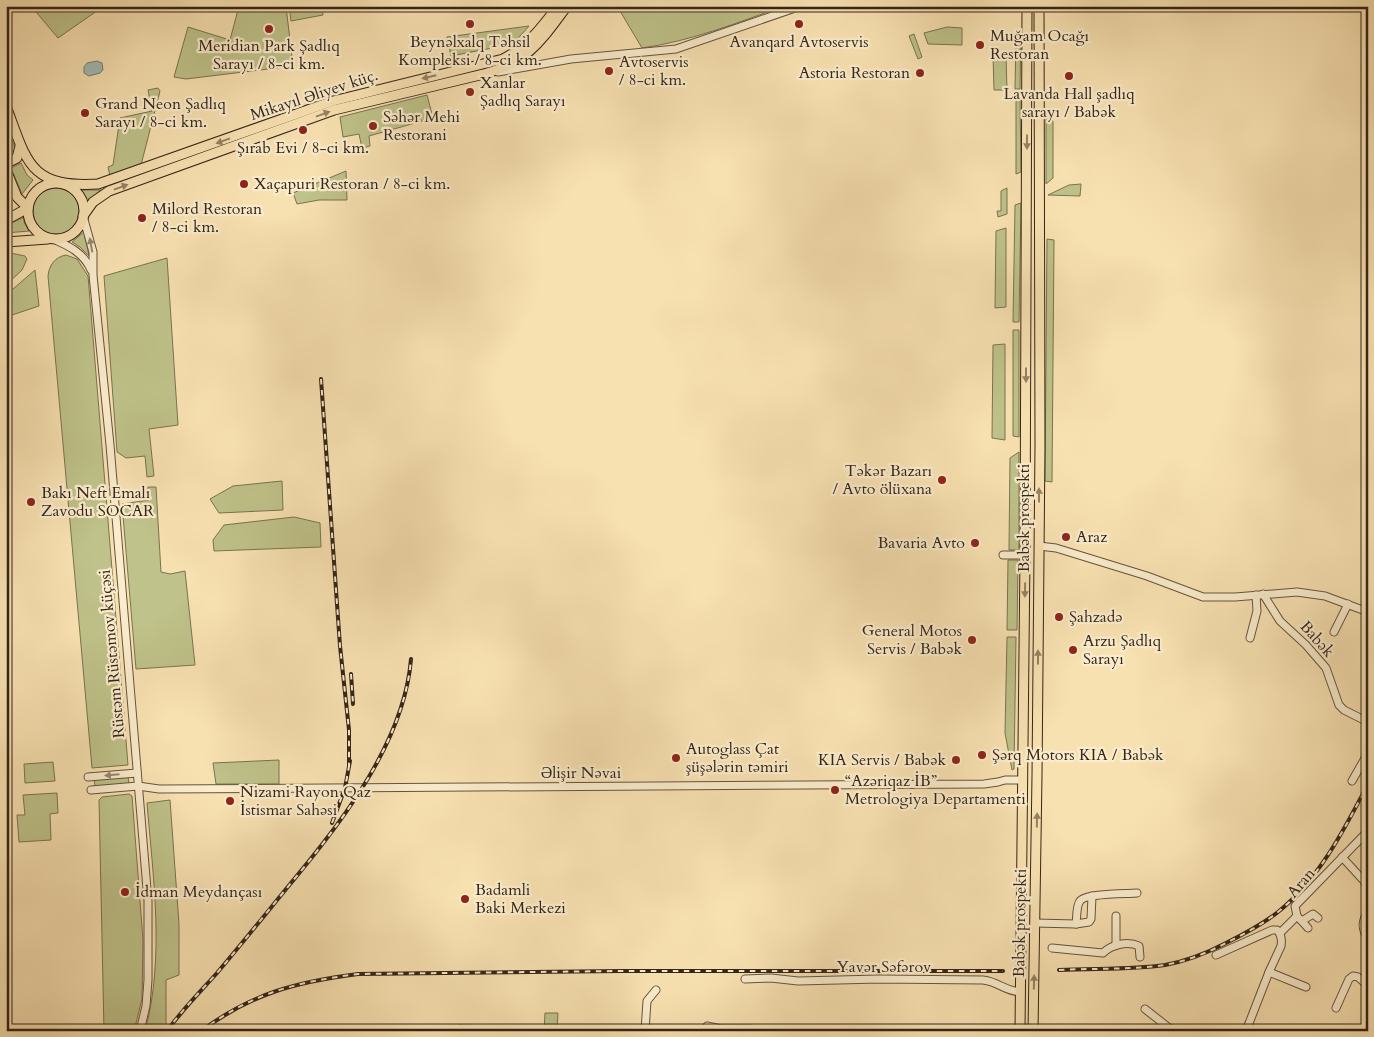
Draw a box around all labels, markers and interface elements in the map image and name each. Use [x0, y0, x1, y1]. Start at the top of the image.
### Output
marker: Beynəlxalq Təhsil Kompleksi / 8-ci km. [464, 18, 476, 30]
marker: Avanqard Avtoservis [793, 18, 805, 30]
marker: Meridian Park Şadlıq Sarayı / 8-ci km. [263, 23, 275, 35]
place label: Muğam Ocağı Restoran [990, 25, 1090, 65]
place label: Beynəlxalq Təhsil Kompleksi / 8-ci km. [398, 31, 542, 71]
place label: Avanqard Avtoservis [729, 31, 869, 53]
place label: Meridian Park Şadlıq Sarayı / 8-ci km. [198, 35, 340, 75]
marker: Muğam Ocağı Restoran [974, 39, 986, 51]
place label: Avtoservis / 8-ci km. [619, 51, 689, 91]
place label: Astoria Restoran [799, 62, 910, 84]
street label: Mikayıl Əliyev küç. [247, 64, 381, 126]
marker: Avtoservis / 8-ci km. [603, 65, 615, 77]
marker: Astoria Restoran [914, 67, 926, 79]
marker: Lavanda Hall şadlıq sarayı / Babək [1063, 70, 1075, 82]
place label: Xanlar Şadlıq Sarayı [480, 72, 566, 112]
one-way arrow [421, 73, 436, 81]
place label: Lavanda Hall şadlıq sarayı / Babək [1003, 83, 1135, 123]
marker: Xanlar Şadlıq Sarayı [464, 86, 476, 98]
place label: Grand Neon Şadlıq Sarayı / 8-ci km. [95, 93, 226, 133]
place label: Səhər Mehi Restorani [383, 106, 461, 146]
marker: Grand Neon Şadlıq Sarayı / 8-ci km. [79, 107, 91, 119]
one-way arrow [316, 110, 331, 118]
marker: Səhər Mehi Restorani [367, 120, 379, 132]
marker: Şırab Evi / 8-ci km. [297, 124, 309, 136]
one-way arrow [1023, 135, 1031, 151]
place label: Şırab Evi / 8-ci km. [237, 137, 369, 159]
one-way arrow [216, 138, 231, 145]
place label: Xaçapuri Restoran / 8-ci km. [254, 173, 450, 195]
marker: Xaçapuri Restoran / 8-ci km. [238, 178, 250, 190]
one-way arrow [114, 183, 129, 191]
place label: Milord Restoran / 8-ci km. [152, 198, 262, 238]
marker: Milord Restoran / 8-ci km. [136, 212, 148, 224]
one-way arrow [87, 237, 95, 253]
one-way arrow [1022, 367, 1030, 383]
place label: Təkər Bazarı / Avto ölüxana [833, 460, 932, 500]
street label: Babək prospekti [1013, 463, 1035, 572]
marker: Təkər Bazarı / Avto ölüxana [936, 474, 948, 486]
place label: Bakı Neft Emalı Zavodu SOCAR [41, 482, 154, 522]
one-way arrow [1035, 486, 1043, 502]
marker: Bakı Neft Emalı Zavodu SOCAR [25, 496, 37, 508]
place label: Araz [1076, 526, 1107, 548]
marker: Araz [1060, 531, 1072, 543]
place label: Bavaria Avto [877, 532, 965, 554]
marker: Bavaria Avto [969, 537, 981, 549]
street label: Rüstəm Rüstəmov küçəsi [94, 568, 130, 739]
one-way arrow [1021, 582, 1029, 598]
place label: Şahzadə [1069, 606, 1123, 628]
marker: Şahzadə [1053, 611, 1065, 623]
street label: Babək [1295, 616, 1340, 662]
place label: General Motos Servis / Babək [862, 620, 962, 660]
place label: Arzu Şadlıq Sarayı [1083, 630, 1161, 670]
marker: General Motos Servis / Babək [966, 634, 978, 646]
marker: Arzu Şadlıq Sarayı [1067, 644, 1079, 656]
one-way arrow [1034, 649, 1042, 665]
place label: Autoglass Çat şüşələrin təmiri [686, 738, 789, 778]
place label: Şərq Motors KIA / Babək [992, 744, 1164, 766]
place label: KIA Servis / Babək [818, 749, 946, 771]
marker: Şərq Motors KIA / Babək [976, 749, 988, 761]
marker: Autoglass Çat şüşələrin təmiri [670, 752, 682, 764]
marker: KIA Servis / Babək [950, 754, 962, 766]
street label: Əlişir Nəvai [541, 762, 622, 784]
place label: “Azəriqaz İB” Metrologiya Departamenti [845, 770, 1026, 810]
one-way arrow [104, 771, 120, 779]
place label: Nizami Rayon Qaz İstismar Sahəsi [240, 781, 371, 821]
marker: “Azəriqaz İB” Metrologiya Departamenti [829, 784, 841, 796]
marker: Nizami Rayon Qaz İstismar Sahəsi [224, 795, 236, 807]
one-way arrow [1033, 811, 1041, 827]
street label: Aran [1282, 863, 1320, 903]
street label: Babək prospekti [1008, 868, 1032, 978]
place label: Badamli Baki Merkezi [475, 879, 566, 919]
place label: İdman Meydançası [135, 881, 263, 903]
marker: İdman Meydançası [119, 886, 131, 898]
marker: Badamli Baki Merkezi [459, 893, 471, 905]
street label: Yavər Səfərov [837, 956, 932, 978]
one-way arrow [1030, 974, 1038, 990]

